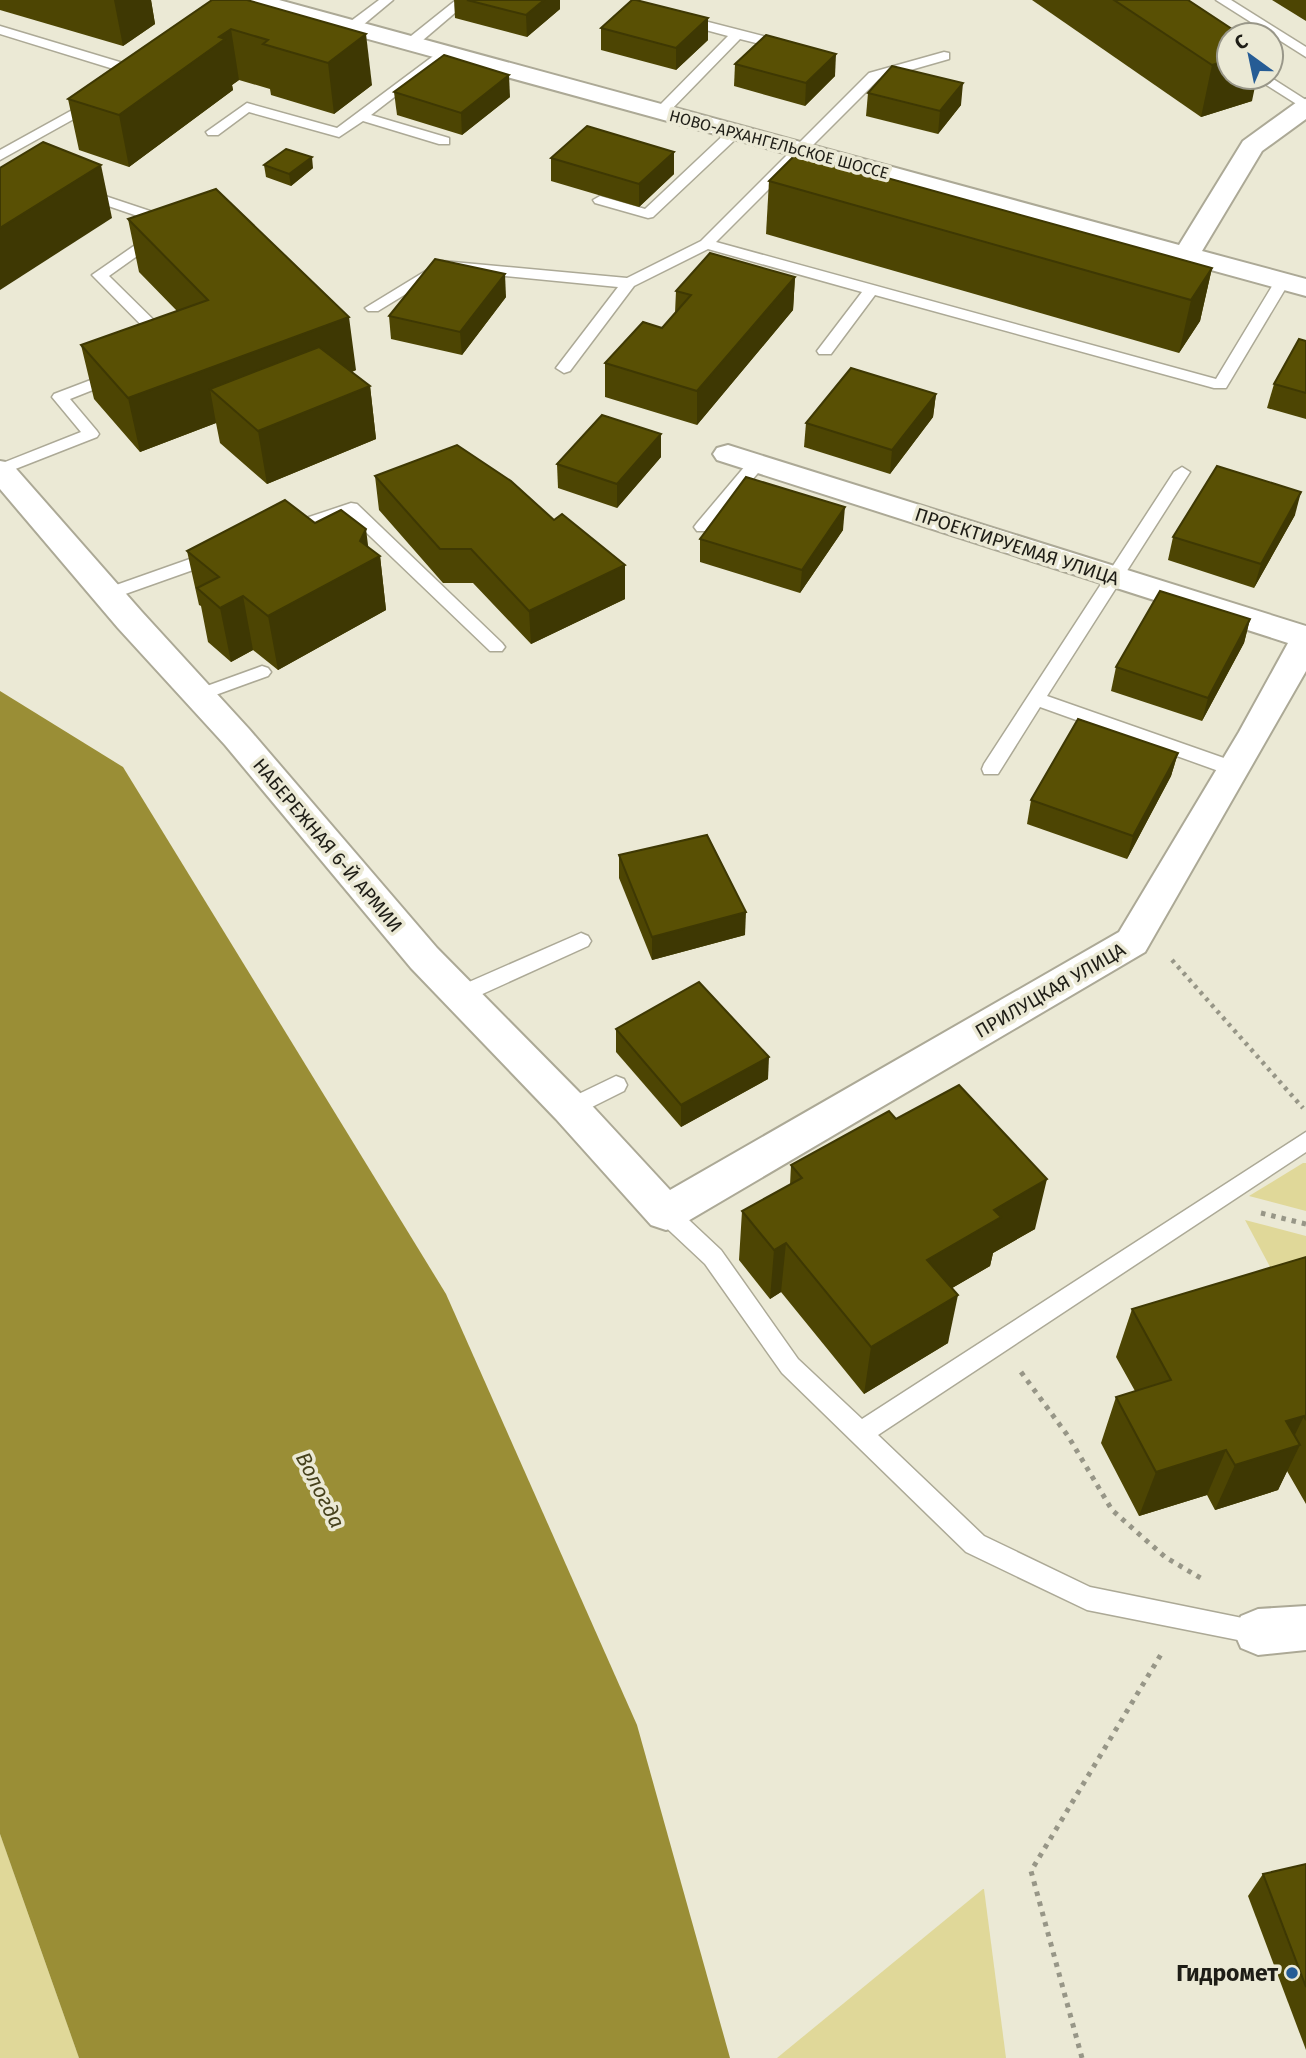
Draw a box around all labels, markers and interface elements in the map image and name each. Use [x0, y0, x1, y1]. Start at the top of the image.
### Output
north arrow [1215, 21, 1285, 91]
text: С [1230, 30, 1252, 55]
street label: НОВО-АРХАНГЕЛЬСКОЕ ШОССЕ [667, 106, 891, 183]
street label: ПРОЕКТИРУЕМАЯ УЛИЦА [912, 503, 1122, 590]
street label: НАБЕРЕЖНАЯ 6-Й АРМИИ [248, 754, 407, 937]
street label: ПРИЛУЦКАЯ УЛИЦА [971, 938, 1130, 1043]
water label: Вологда [290, 1448, 350, 1532]
place label: Гидромет [1176, 1959, 1278, 1987]
marker: Гидромет [1284, 1965, 1300, 1981]

